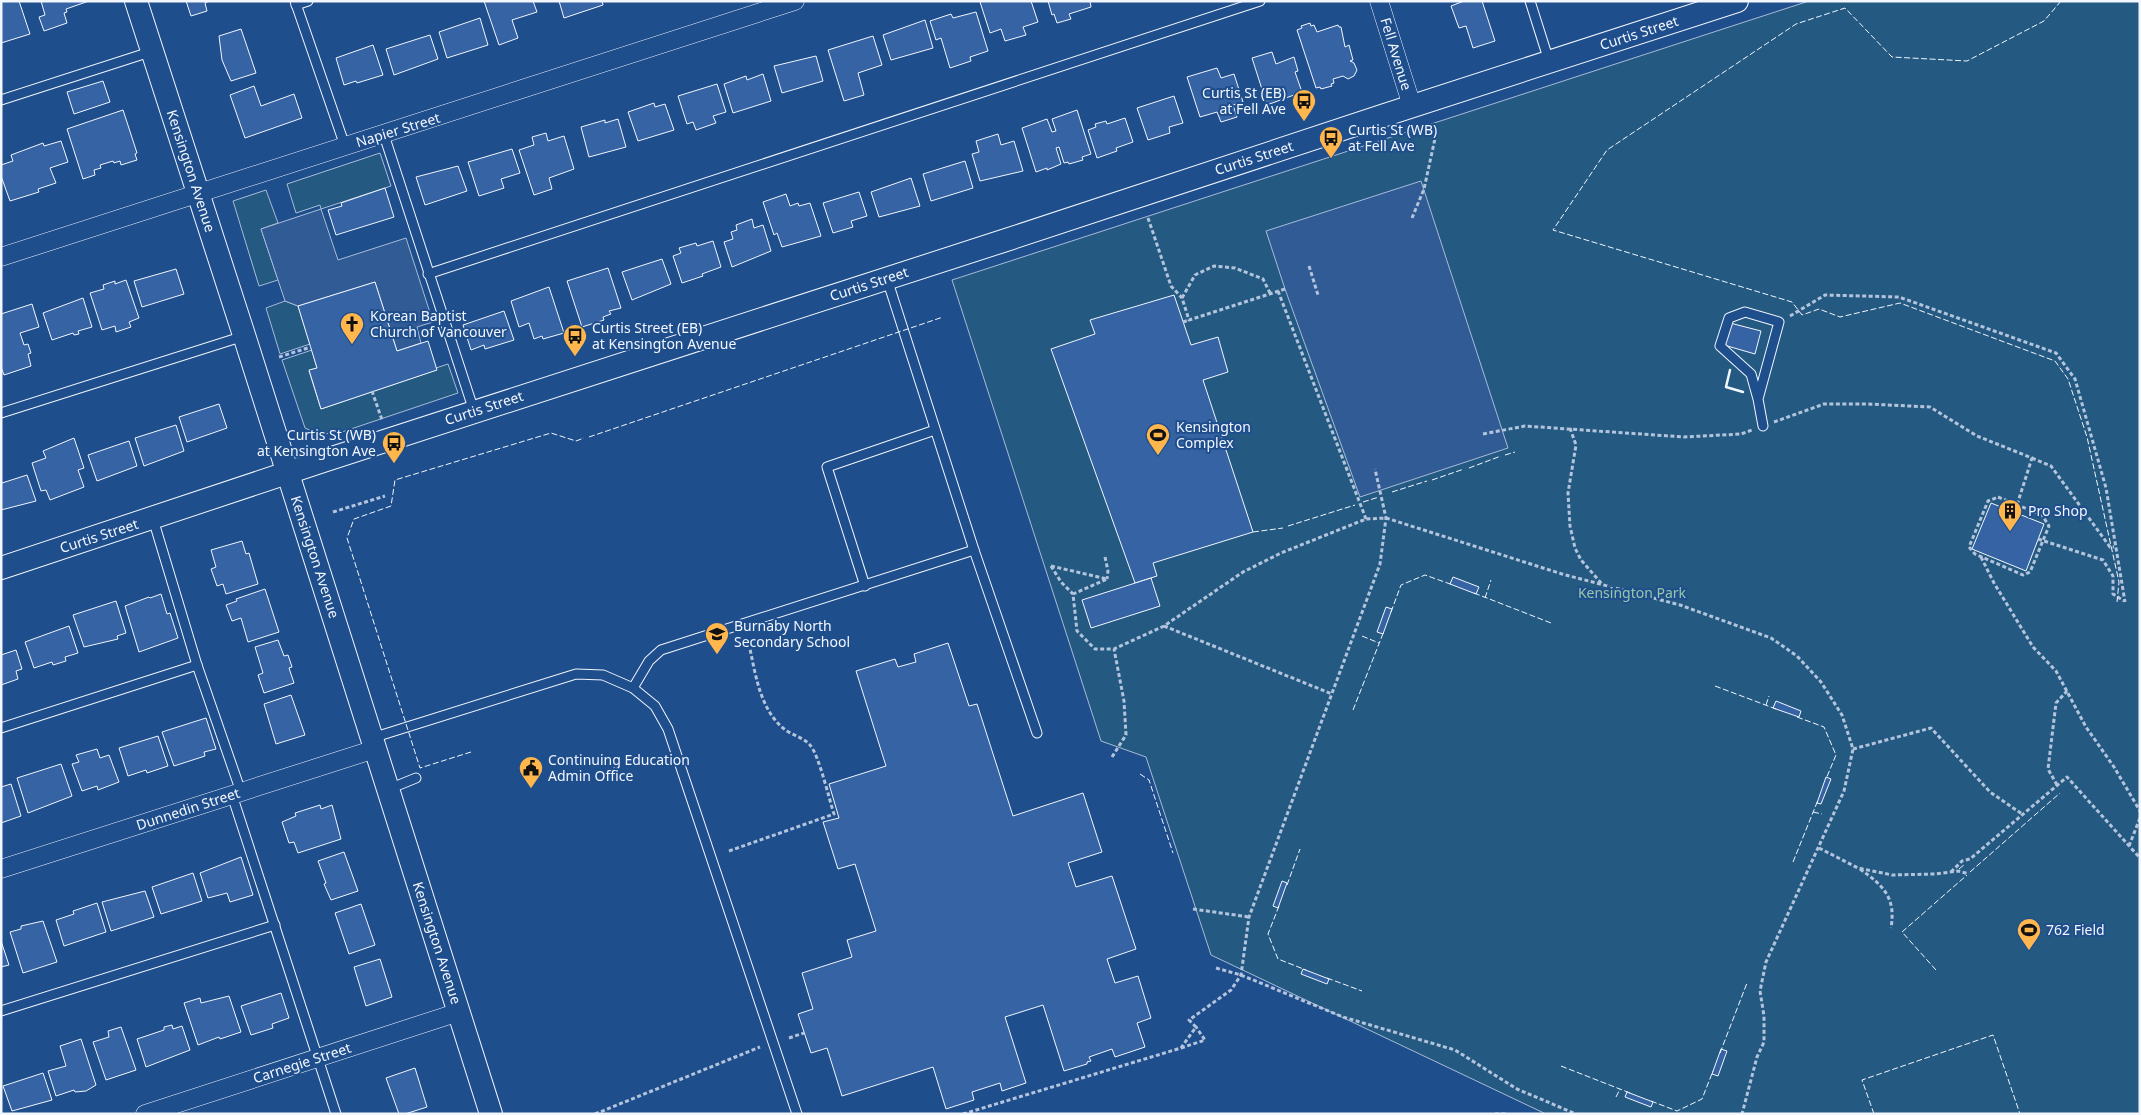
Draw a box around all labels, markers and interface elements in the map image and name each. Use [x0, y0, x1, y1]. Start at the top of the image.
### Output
street label: Curtis Street [1597, 11, 1680, 54]
street label: Fell Avenue [1376, 15, 1417, 93]
place label: Curtis St (EB) at Fell Ave [1202, 83, 1286, 118]
bus stop icon: Curtis St (EB) at Fell Ave [1291, 88, 1317, 122]
street label: Kensington Avenue [163, 107, 220, 235]
street label: Napier Street [353, 108, 442, 151]
place label: Curtis St (WB) at Fell Ave [1348, 120, 1437, 155]
bus stop icon: Curtis St (WB) at Fell Ave [1318, 125, 1344, 159]
street label: Curtis Street [1212, 136, 1295, 179]
street label: Curtis Street [827, 262, 910, 305]
place label: Korean Baptist Church of Vancouver [370, 306, 507, 341]
church icon: Korean Baptist Church of Vancouver [339, 311, 365, 345]
place label: Curtis Street (EB) at Kensington Avenue [592, 318, 736, 353]
bus stop icon: Curtis Street (EB) at Kensington Avenue [562, 323, 588, 357]
street label: Curtis Street [442, 386, 525, 429]
place label: Kensington Complex [1176, 417, 1251, 452]
sports icon: Kensington Complex [1145, 422, 1171, 456]
place label: Curtis St (WB) at Kensington Ave [257, 425, 376, 460]
bus stop icon: Curtis St (WB) at Kensington Ave [381, 430, 407, 464]
street label: Kensington Avenue [287, 493, 344, 621]
building icon: Pro Shop [1997, 498, 2023, 532]
place label: Pro Shop [2028, 501, 2088, 520]
street label: Curtis Street [57, 514, 140, 557]
park label: Kensington Park [1578, 583, 1687, 602]
place label: Burnaby North Secondary School [734, 616, 850, 651]
school or university icon: Burnaby North Secondary School [704, 621, 730, 655]
place label: Continuing Education Admin Office [548, 750, 690, 785]
public building icon: Continuing Education Admin Office [518, 755, 544, 789]
street label: Dunnedin Street [134, 783, 242, 834]
street label: Kensington Avenue [409, 879, 466, 1007]
sports icon: 762 Field [2016, 917, 2042, 951]
place label: 762 Field [2046, 920, 2105, 939]
street label: Carnegie Street [250, 1038, 353, 1087]

